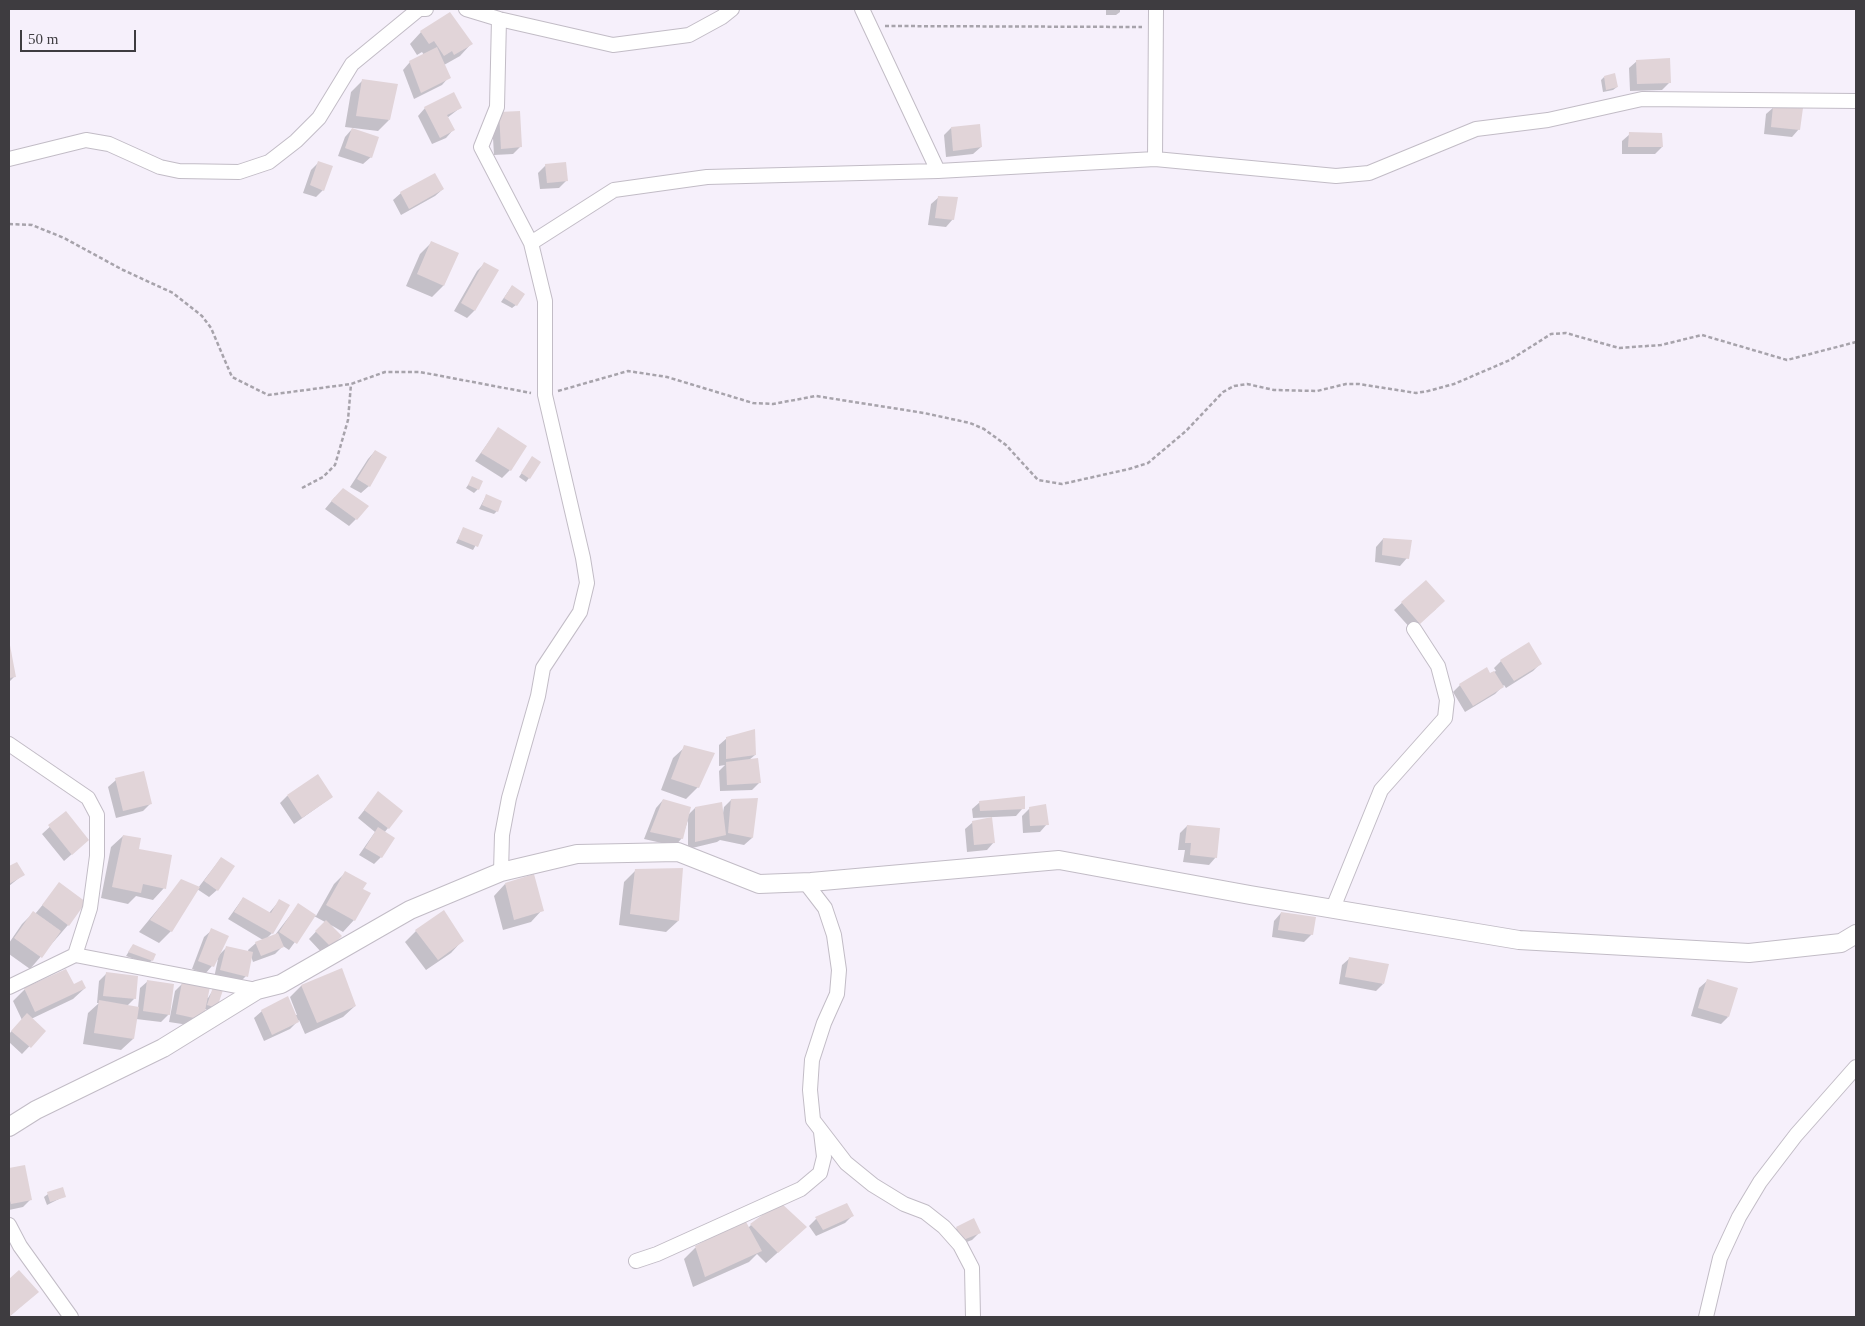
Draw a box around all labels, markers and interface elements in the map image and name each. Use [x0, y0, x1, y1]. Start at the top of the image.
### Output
scale bar [22, 20, 139, 52]
text: 50 m [28, 31, 58, 47]

